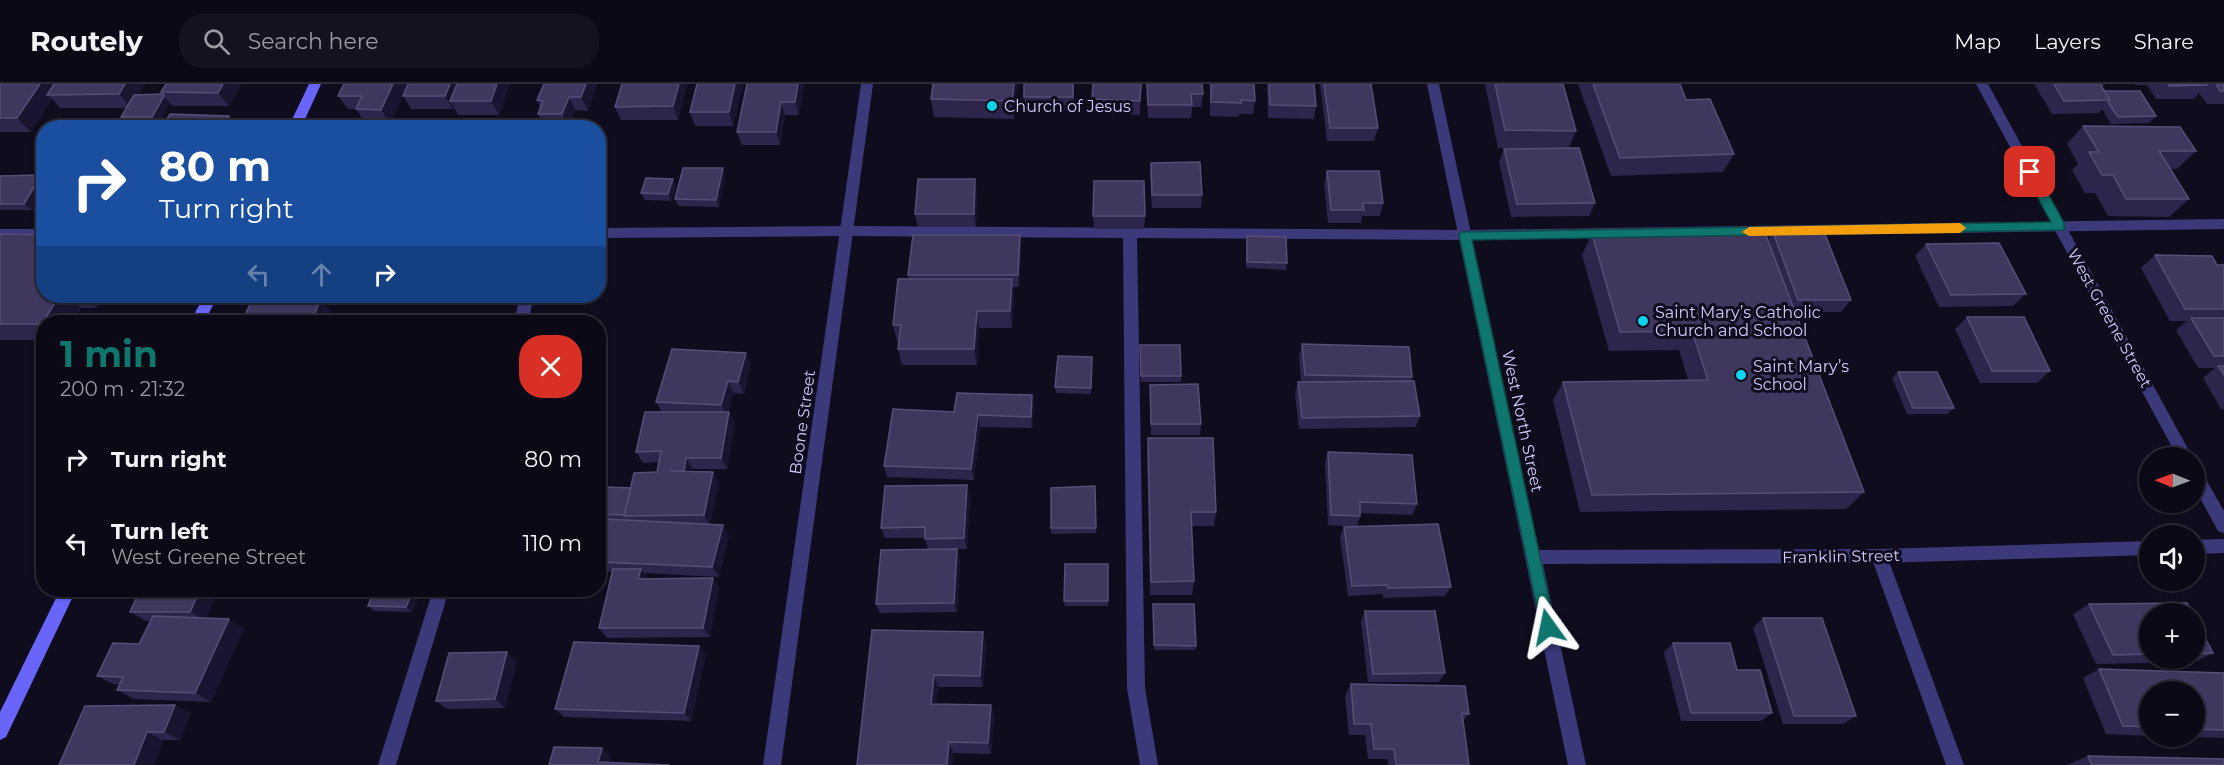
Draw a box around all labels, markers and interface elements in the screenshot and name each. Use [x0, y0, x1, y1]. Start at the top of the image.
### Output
search box [179, 14, 599, 68]
text: Routely [30, 24, 143, 58]
icon: search [200, 25, 233, 58]
text: Search here [248, 28, 379, 55]
text: Map [1954, 29, 2001, 54]
text: Layers [2034, 29, 2101, 54]
text: Share [2134, 29, 2194, 54]
place label: Church of Jesus [1004, 97, 1131, 116]
marker: Church of Jesus [985, 99, 999, 113]
text: 80 m [159, 140, 271, 192]
icon: right [60, 144, 138, 222]
pin [2004, 146, 2055, 197]
icon: arrive [2013, 155, 2046, 188]
text: Turn right [159, 192, 294, 225]
street label: West Greene Street [2063, 245, 2156, 392]
icon: left [242, 258, 275, 291]
icon: ahead [305, 258, 338, 291]
icon: right [368, 258, 401, 291]
place label: Saint Mary’s Catholic Church and School [1655, 303, 1821, 340]
marker: Saint Mary’s Catholic Church and School [1636, 314, 1650, 328]
text: 1 min [60, 332, 158, 376]
button: close [519, 335, 582, 398]
street label: West North Street [1498, 348, 1547, 494]
place label: Saint Mary’s School [1753, 357, 1849, 394]
street label: Boone Street [786, 368, 819, 475]
marker: Saint Mary’s School [1734, 368, 1748, 382]
text: 200 m · 21:32 [60, 377, 185, 401]
icon: right [60, 443, 93, 476]
text: Turn right [111, 446, 226, 473]
text: 80 m [524, 446, 582, 473]
north arrow [2139, 447, 2205, 513]
map controls [2139, 447, 2205, 747]
text: Turn left [111, 518, 209, 545]
button: sound [2139, 525, 2205, 591]
icon: left [60, 527, 93, 560]
text: 110 m [522, 530, 582, 557]
text: West Greene Street [111, 545, 306, 569]
street label: Franklin Street [1782, 546, 1900, 567]
position arrow [1516, 595, 1580, 659]
button: + [2139, 603, 2205, 669]
button: − [2139, 681, 2205, 747]

